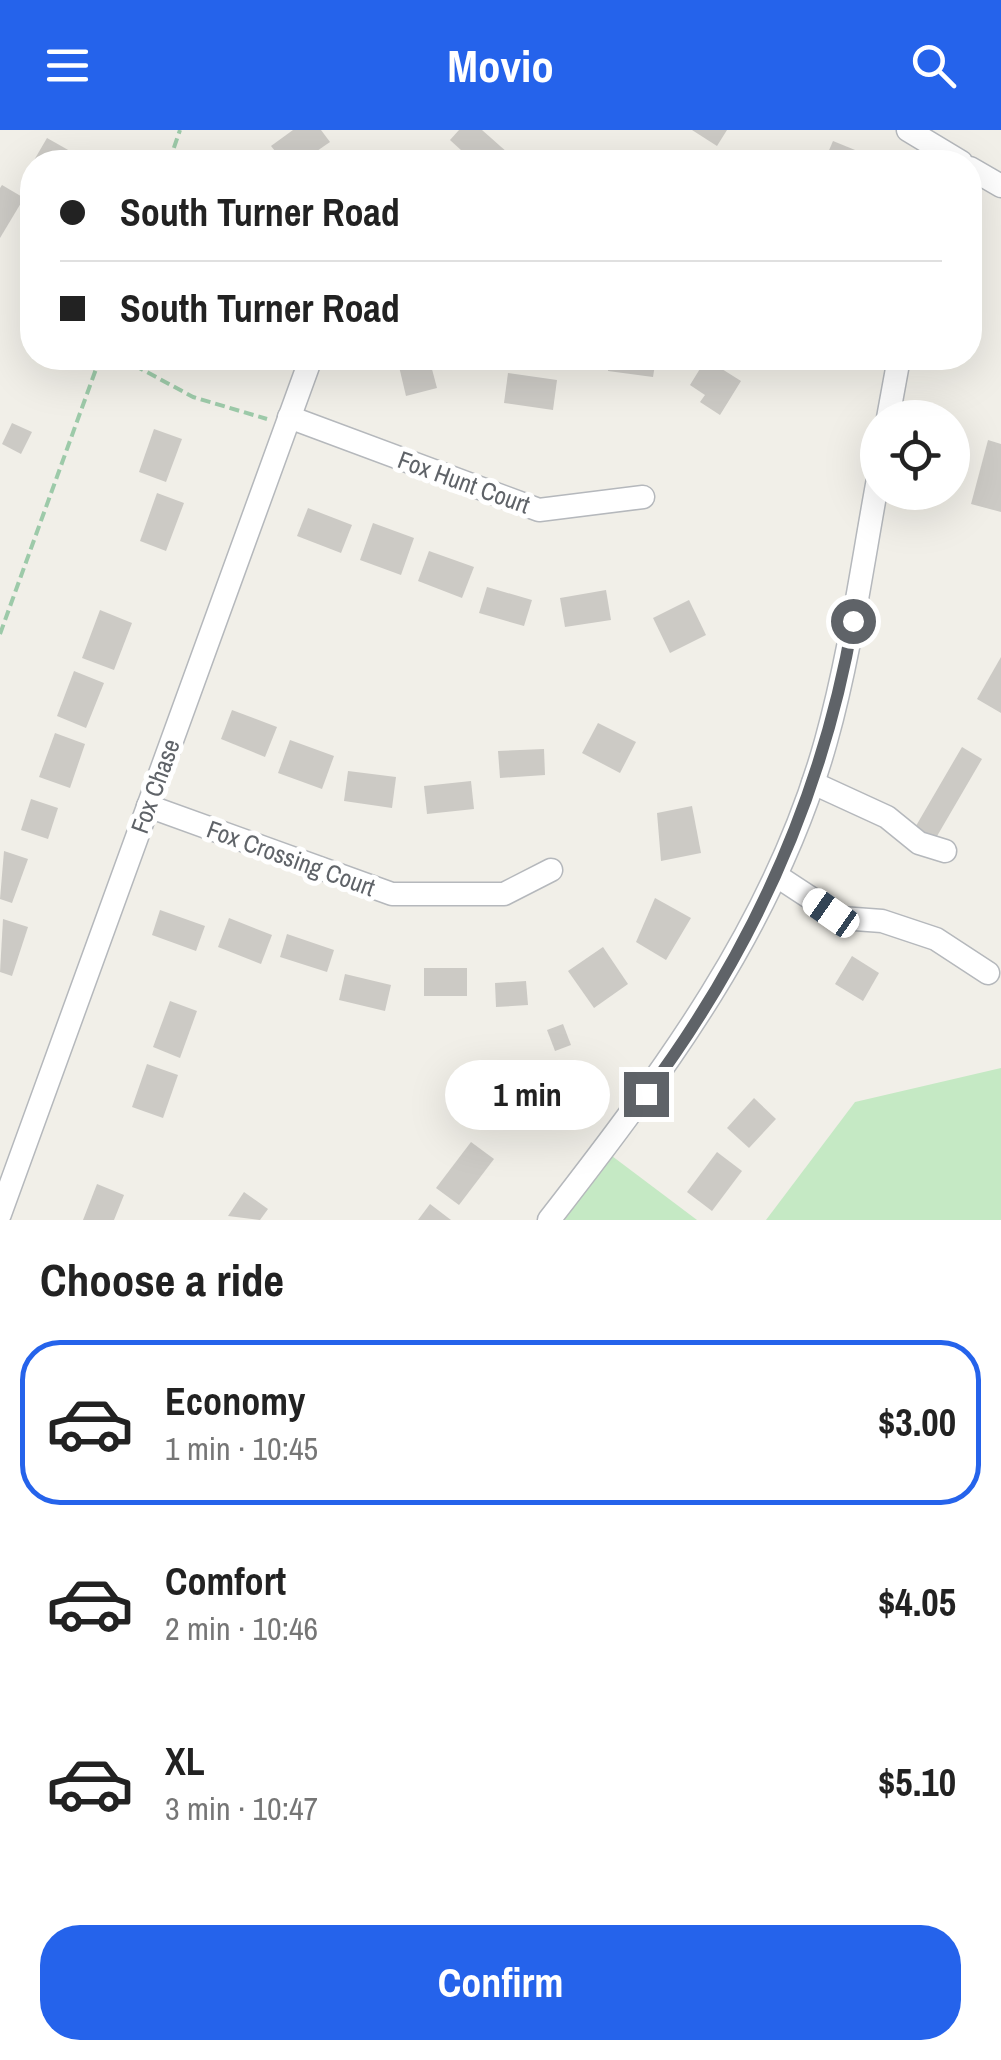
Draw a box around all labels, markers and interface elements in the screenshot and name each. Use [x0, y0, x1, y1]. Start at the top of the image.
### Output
text: Movio [447, 35, 554, 96]
icon: menu [40, 38, 95, 93]
icon: search [906, 38, 961, 93]
text: South Turner Road [120, 187, 400, 238]
text: South Turner Road [120, 283, 400, 334]
map controls [860, 400, 970, 510]
button: locate [860, 400, 970, 510]
street label: Fox Hunt Court [393, 442, 535, 522]
route start [831, 599, 876, 644]
street label: Fox Chase [122, 734, 188, 838]
street label: Fox Crossing Court [202, 812, 380, 904]
car [798, 884, 864, 942]
callout: 1 min [446, 1059, 611, 1129]
route end [624, 1072, 669, 1117]
text: 1 min [493, 1073, 562, 1116]
text: Choose a ride [40, 1249, 284, 1310]
text: Economy [165, 1376, 305, 1427]
icon: car [45, 1378, 135, 1468]
text: $3.00 [878, 1397, 956, 1448]
text: 1 min · 10:45 [165, 1427, 318, 1470]
text: Comfort [165, 1556, 286, 1607]
icon: car [45, 1558, 135, 1648]
text: $4.05 [878, 1577, 956, 1628]
text: 2 min · 10:46 [165, 1607, 318, 1650]
text: XL [165, 1736, 205, 1787]
icon: car [45, 1738, 135, 1828]
text: $5.10 [878, 1757, 956, 1808]
text: 3 min · 10:47 [165, 1787, 318, 1830]
button: Confirm [40, 1925, 961, 2040]

